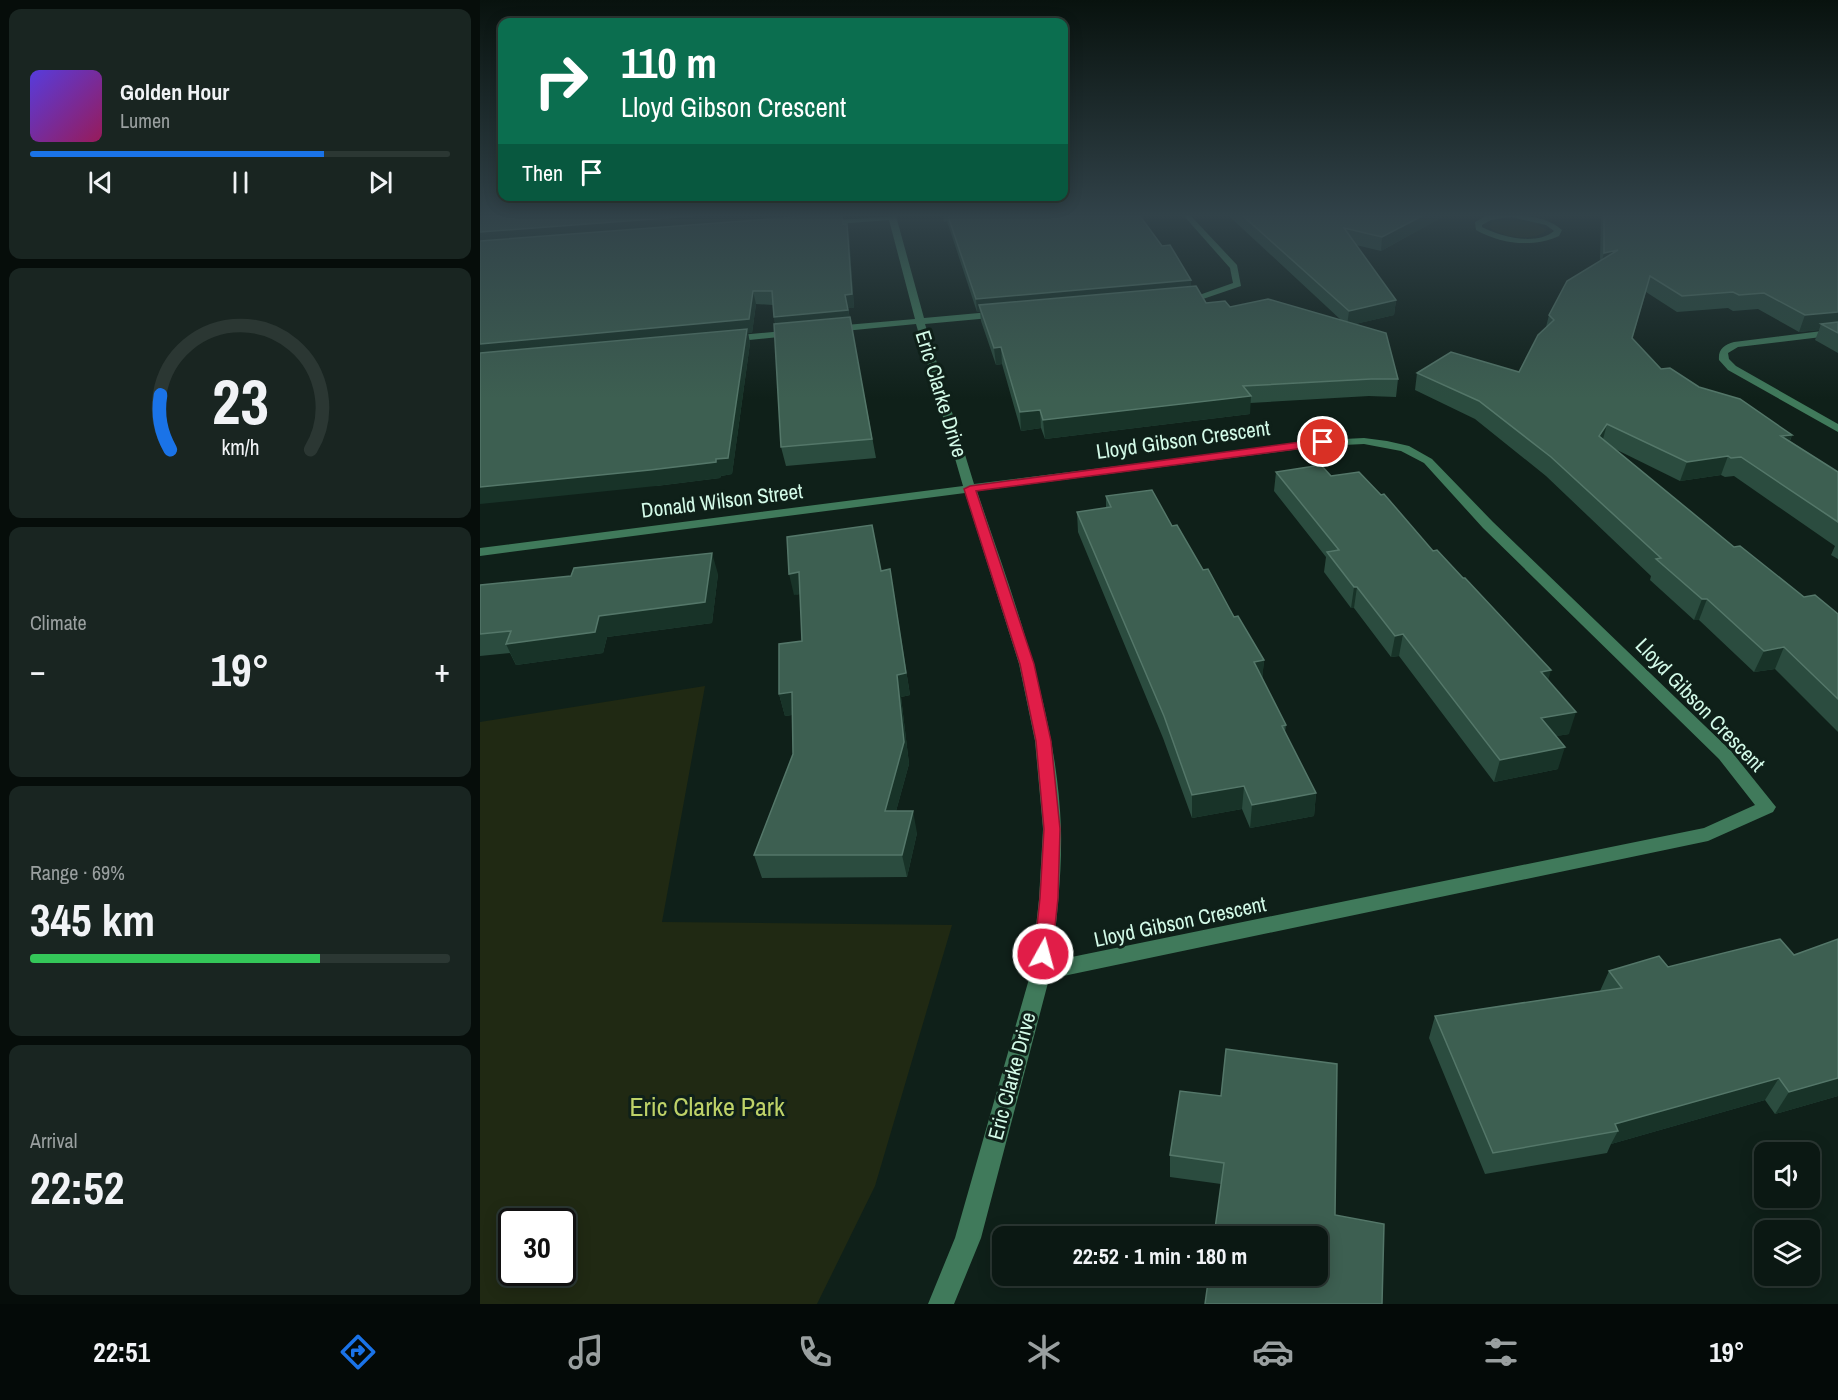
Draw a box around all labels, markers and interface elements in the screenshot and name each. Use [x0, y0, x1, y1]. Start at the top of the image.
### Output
text: 110 m [621, 35, 717, 91]
icon: right [522, 42, 600, 120]
text: Golden Hour [120, 77, 229, 107]
text: Lloyd Gibson Crescent [621, 89, 846, 125]
text: Lumen [120, 107, 170, 134]
icon: arrive [575, 156, 608, 189]
text: Then [522, 158, 563, 188]
icon: previous [84, 166, 117, 199]
icon: pause [224, 166, 257, 199]
icon: next [364, 166, 397, 199]
street label: Eric Clarke Drive [908, 327, 975, 461]
text: 23 [212, 359, 268, 443]
street label: Lloyd Gibson Crescent [1094, 413, 1272, 466]
pin [1297, 416, 1348, 467]
icon: arrive [1306, 425, 1339, 458]
text: km/h [221, 433, 259, 462]
street label: Donald Wilson Street [639, 476, 805, 525]
text: Climate [30, 609, 87, 636]
street label: Lloyd Gibson Crescent [1629, 632, 1772, 778]
text: 19° [210, 639, 270, 700]
text: − [30, 648, 46, 692]
text: + [434, 648, 450, 692]
text: Range · 69% [30, 859, 125, 886]
text: 345 km [30, 889, 155, 950]
street label: Lloyd Gibson Crescent [1091, 889, 1269, 954]
position arrow [1011, 922, 1075, 986]
street label: Eric Clarke Drive [981, 1009, 1042, 1143]
park label: Eric Clarke Park [629, 1089, 785, 1124]
text: Arrival [30, 1127, 77, 1154]
map controls [1754, 1142, 1820, 1286]
button: sound [1754, 1142, 1820, 1208]
text: 22:52 [30, 1157, 124, 1218]
speed limit sign: 30 [498, 1208, 576, 1286]
button: layers [1754, 1220, 1820, 1286]
text: 22:52 · 1 min · 180 m [1073, 1241, 1247, 1271]
icon: directions [337, 1331, 379, 1373]
icon: music [565, 1331, 607, 1373]
icon: phone [794, 1331, 836, 1373]
icon: climate [1023, 1331, 1065, 1373]
icon: car [1252, 1331, 1294, 1373]
icon: filters [1480, 1331, 1522, 1373]
text: 22:51 [93, 1334, 150, 1370]
text: 19° [1709, 1334, 1745, 1370]

